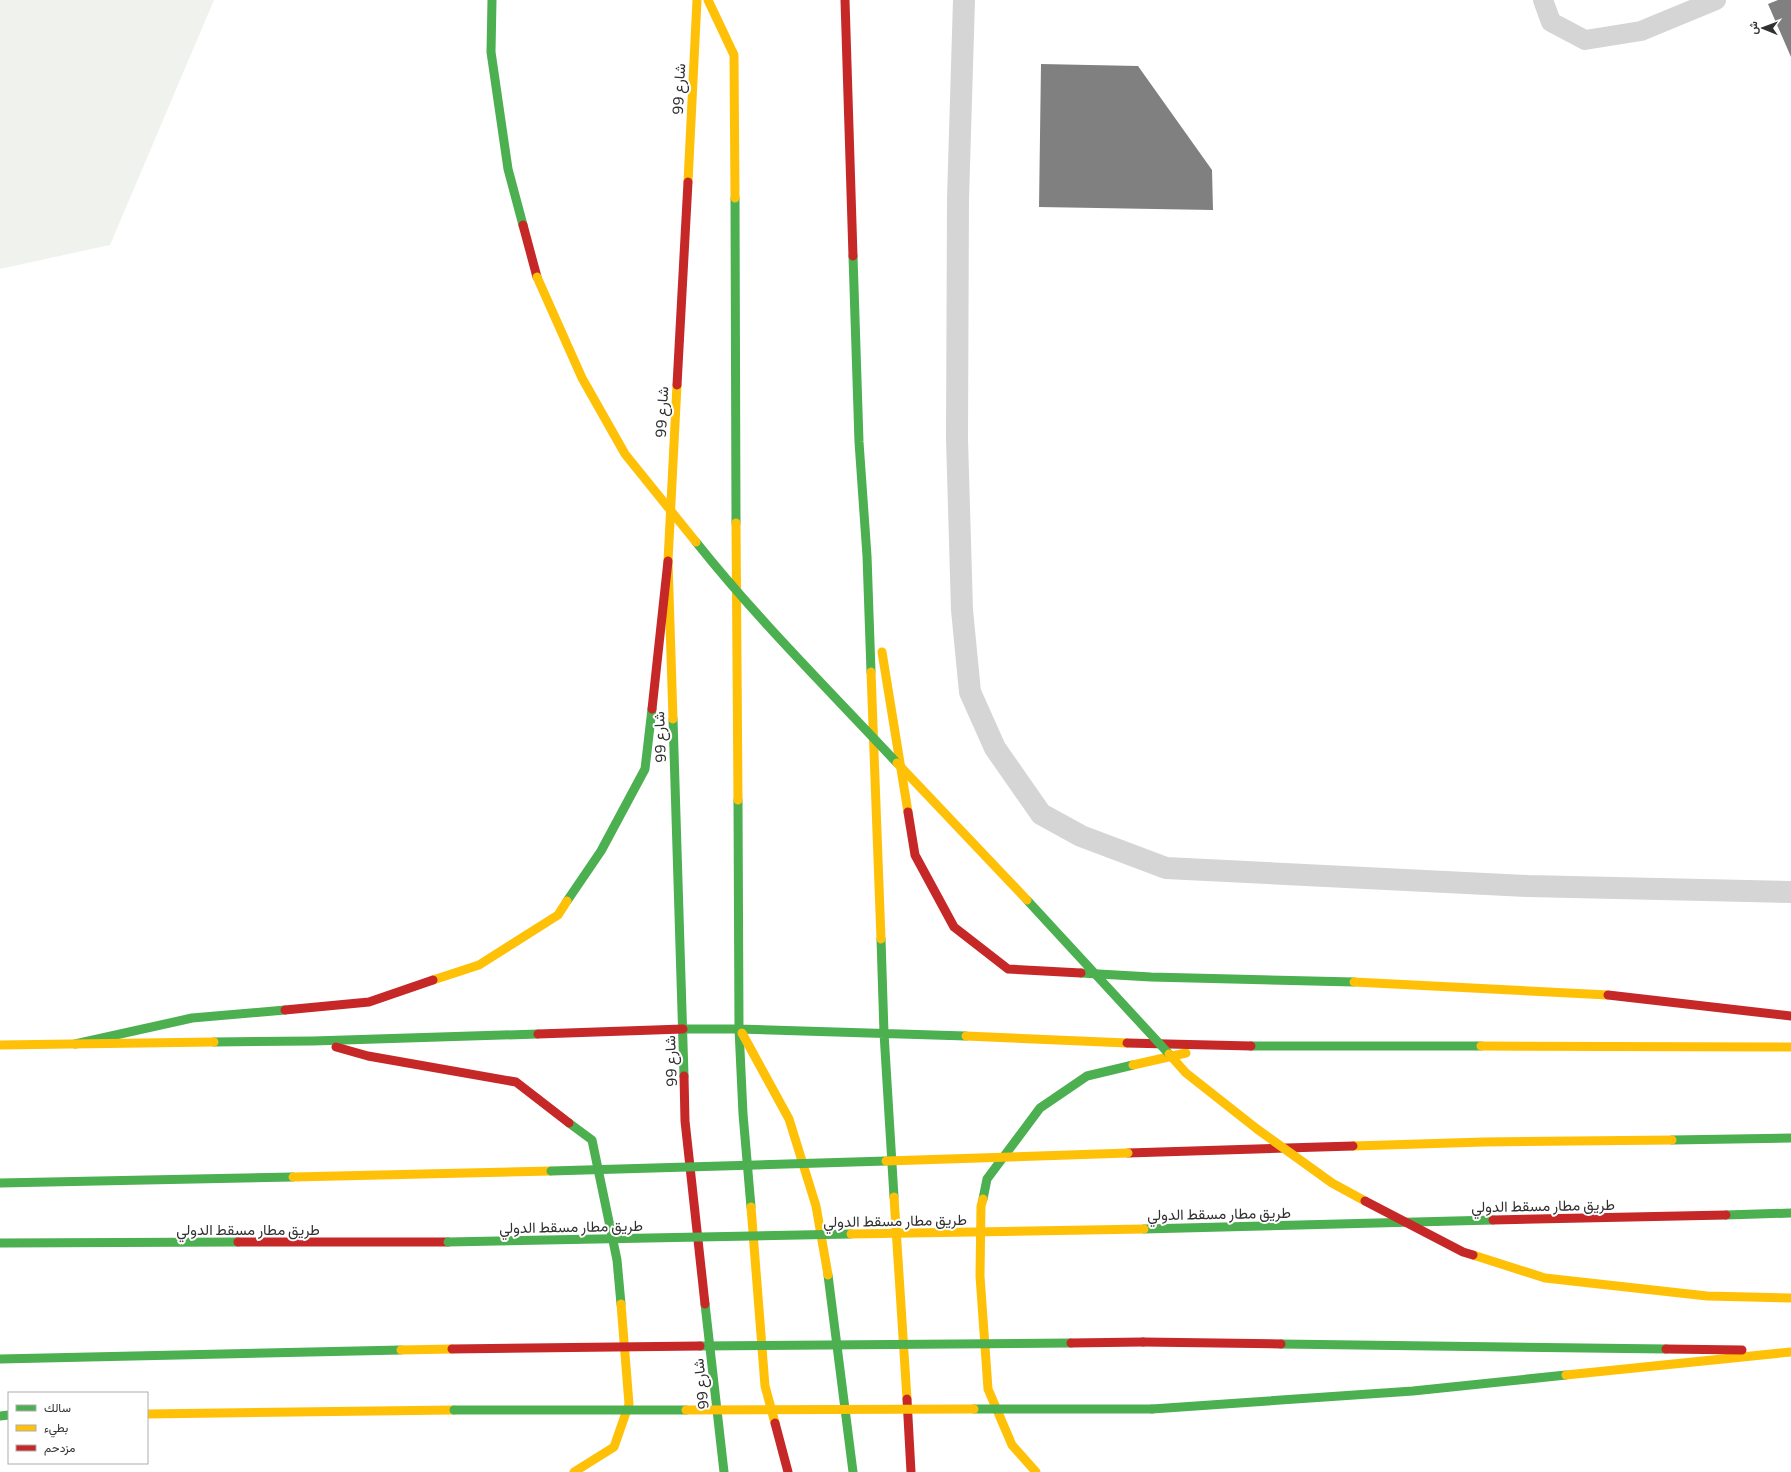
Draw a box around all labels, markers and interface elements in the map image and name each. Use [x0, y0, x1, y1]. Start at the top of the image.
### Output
north arrow [1743, 8, 1783, 48]
text: ش [1746, 21, 1760, 35]
street label: 99 شارع [668, 63, 691, 115]
street label: 99 شارع [651, 386, 674, 438]
street label: 99 شارع [649, 711, 672, 763]
street label: 99 شارع [660, 1035, 683, 1087]
street label: طريق مطار مسقط الدولي [1471, 1195, 1615, 1220]
street label: طريق مطار مسقط الدولي [1147, 1203, 1291, 1228]
street label: طريق مطار مسقط الدولي [823, 1210, 967, 1235]
street label: طريق مطار مسقط الدولي [499, 1216, 643, 1241]
street label: طريق مطار مسقط الدولي [176, 1220, 320, 1243]
street label: 99 شارع [688, 1357, 715, 1410]
legend [8, 1392, 148, 1464]
text: سالك [44, 1400, 71, 1414]
text: بطيء [44, 1420, 68, 1438]
text: مزدحم [44, 1440, 75, 1456]

